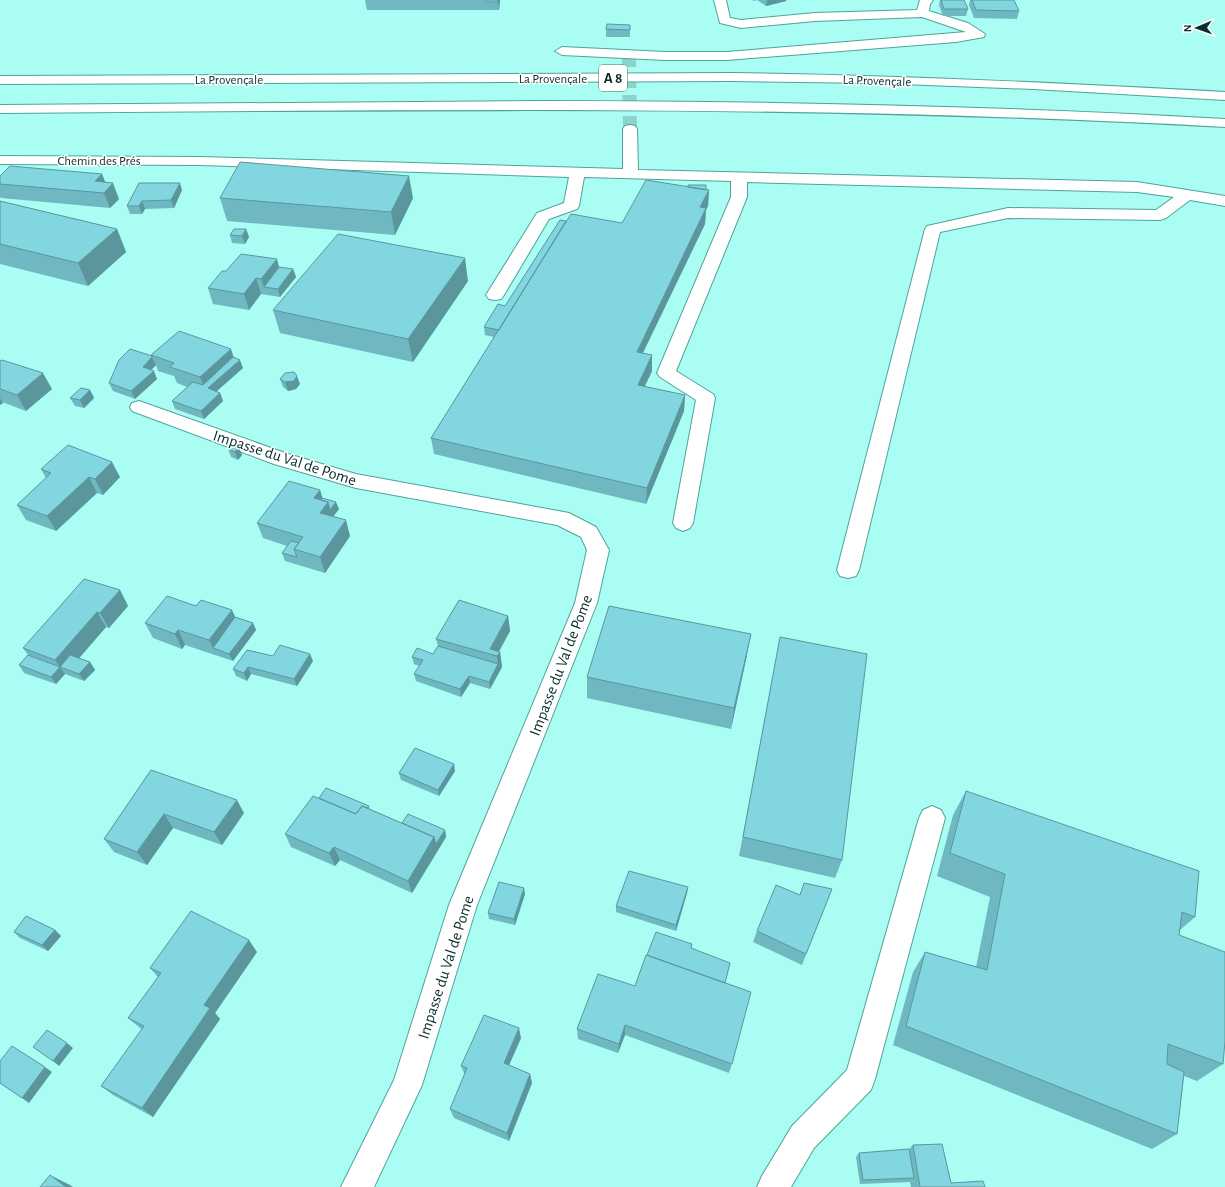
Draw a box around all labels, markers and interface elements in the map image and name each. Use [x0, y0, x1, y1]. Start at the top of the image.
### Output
north arrow [1177, 8, 1217, 48]
text: N [1182, 24, 1193, 32]
road number: A 8 [599, 65, 627, 91]
street label: La Provençale [519, 73, 587, 86]
street label: La Provençale [195, 74, 263, 87]
street label: La Provençale [842, 74, 911, 89]
street label: Chemin des Prés [57, 155, 141, 168]
street label: Impasse du Val de Pome [211, 427, 358, 489]
street label: Impasse du Val de Pome [527, 593, 595, 738]
street label: Impasse du Val de Pome [415, 894, 477, 1041]

